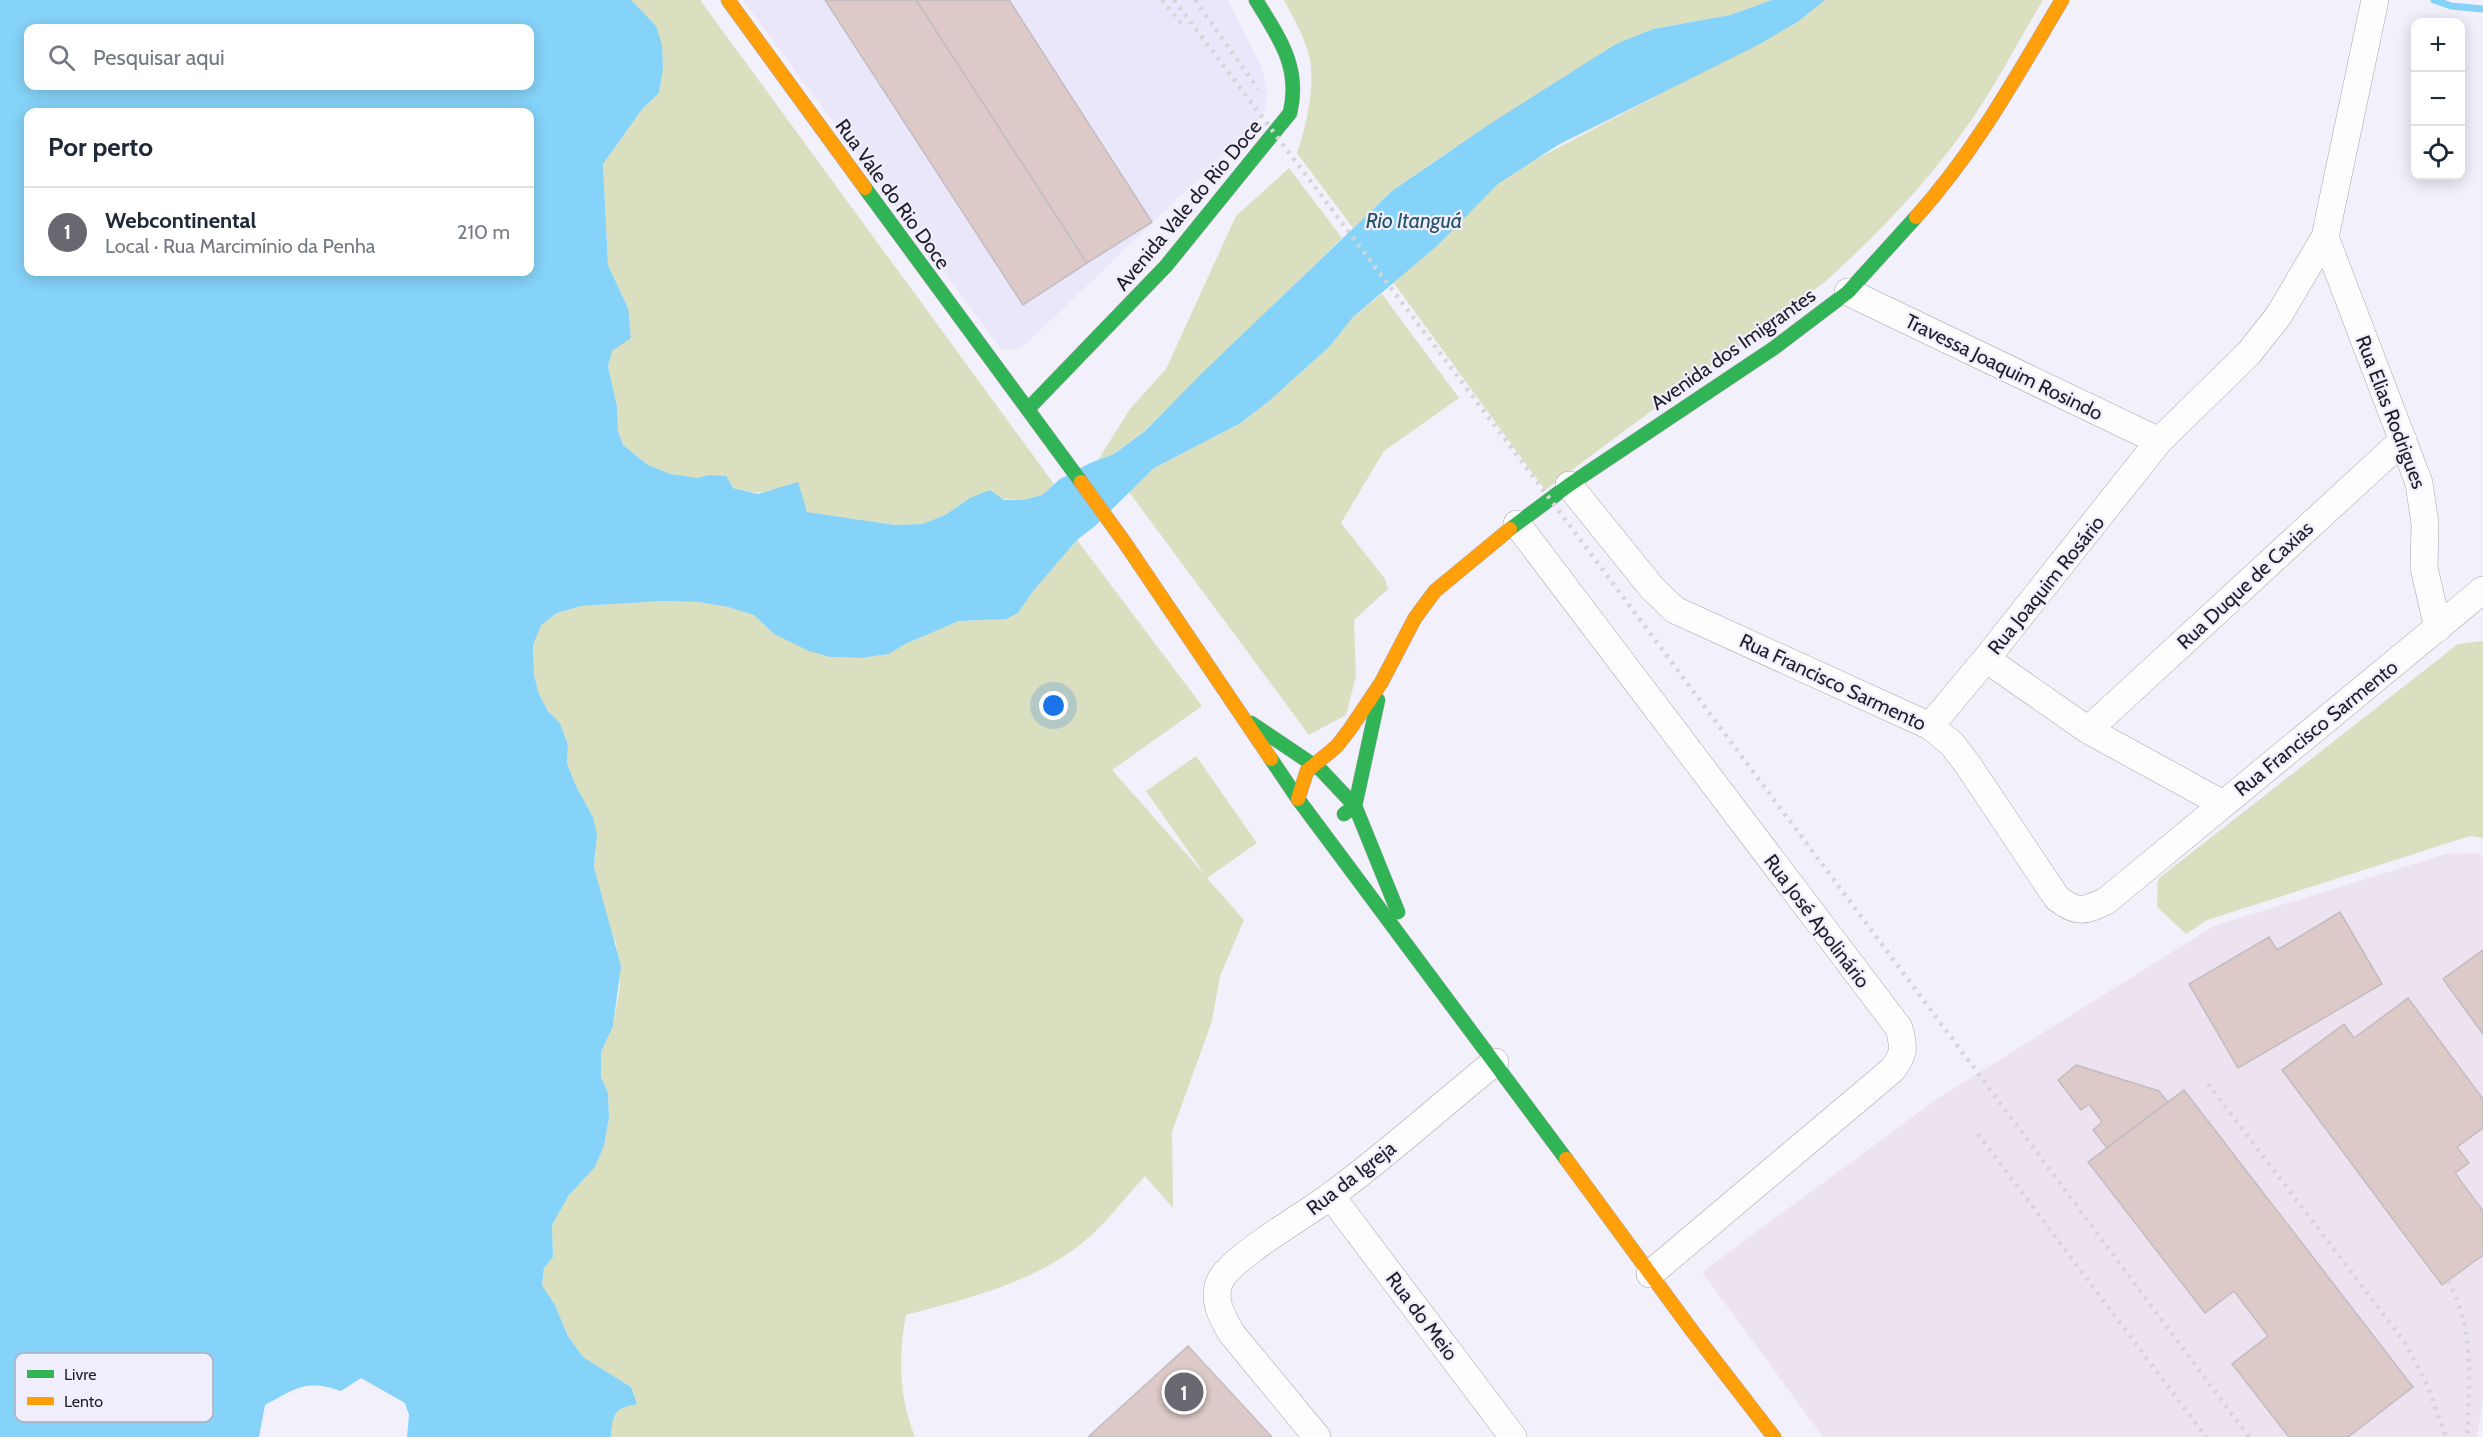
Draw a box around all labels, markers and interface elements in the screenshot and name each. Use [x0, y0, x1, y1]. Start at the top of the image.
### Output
map controls [2411, 18, 2465, 180]
button: + [2411, 18, 2465, 72]
search box [24, 24, 534, 90]
icon: search [45, 41, 78, 74]
text: Pesquisar aqui [93, 44, 225, 71]
button: − [2411, 72, 2465, 126]
street label: Rua Vale do Rio Doce [831, 114, 955, 274]
street label: Avenida Vale do Rio Doce [1110, 115, 1266, 295]
button: locate [2411, 126, 2465, 180]
text: Por perto [48, 131, 153, 163]
text: Webcontinental [105, 207, 256, 234]
water label: Rio Itanguá [1366, 208, 1462, 233]
text: 1 [64, 220, 71, 244]
text: 210 m [457, 220, 510, 244]
text: Local · Rua Marcimínio da Penha [105, 234, 375, 258]
street label: Avenida dos Imigrantes [1646, 283, 1820, 415]
street label: Travessa Joaquim Rosindo [1901, 309, 2107, 425]
street label: Rua Elias Rodrigues [2351, 332, 2431, 492]
street label: Rua Joaquim Rosário [1983, 511, 2109, 659]
street label: Rua Duque de Caxias [2172, 516, 2318, 654]
street label: Rua Francisco Sarmento [1736, 628, 1930, 736]
street label: Rua Francisco Sarmento [2230, 655, 2402, 801]
your location [1039, 691, 1068, 720]
street label: Rua José Apolinário [1759, 849, 1875, 993]
street label: Rua da Igreja [1302, 1136, 1401, 1220]
street label: Rua do Meio [1381, 1267, 1463, 1365]
legend [15, 1353, 213, 1422]
text: Livre [64, 1365, 96, 1384]
pin: 1 [1164, 1370, 1204, 1414]
text: Lento [64, 1392, 103, 1411]

